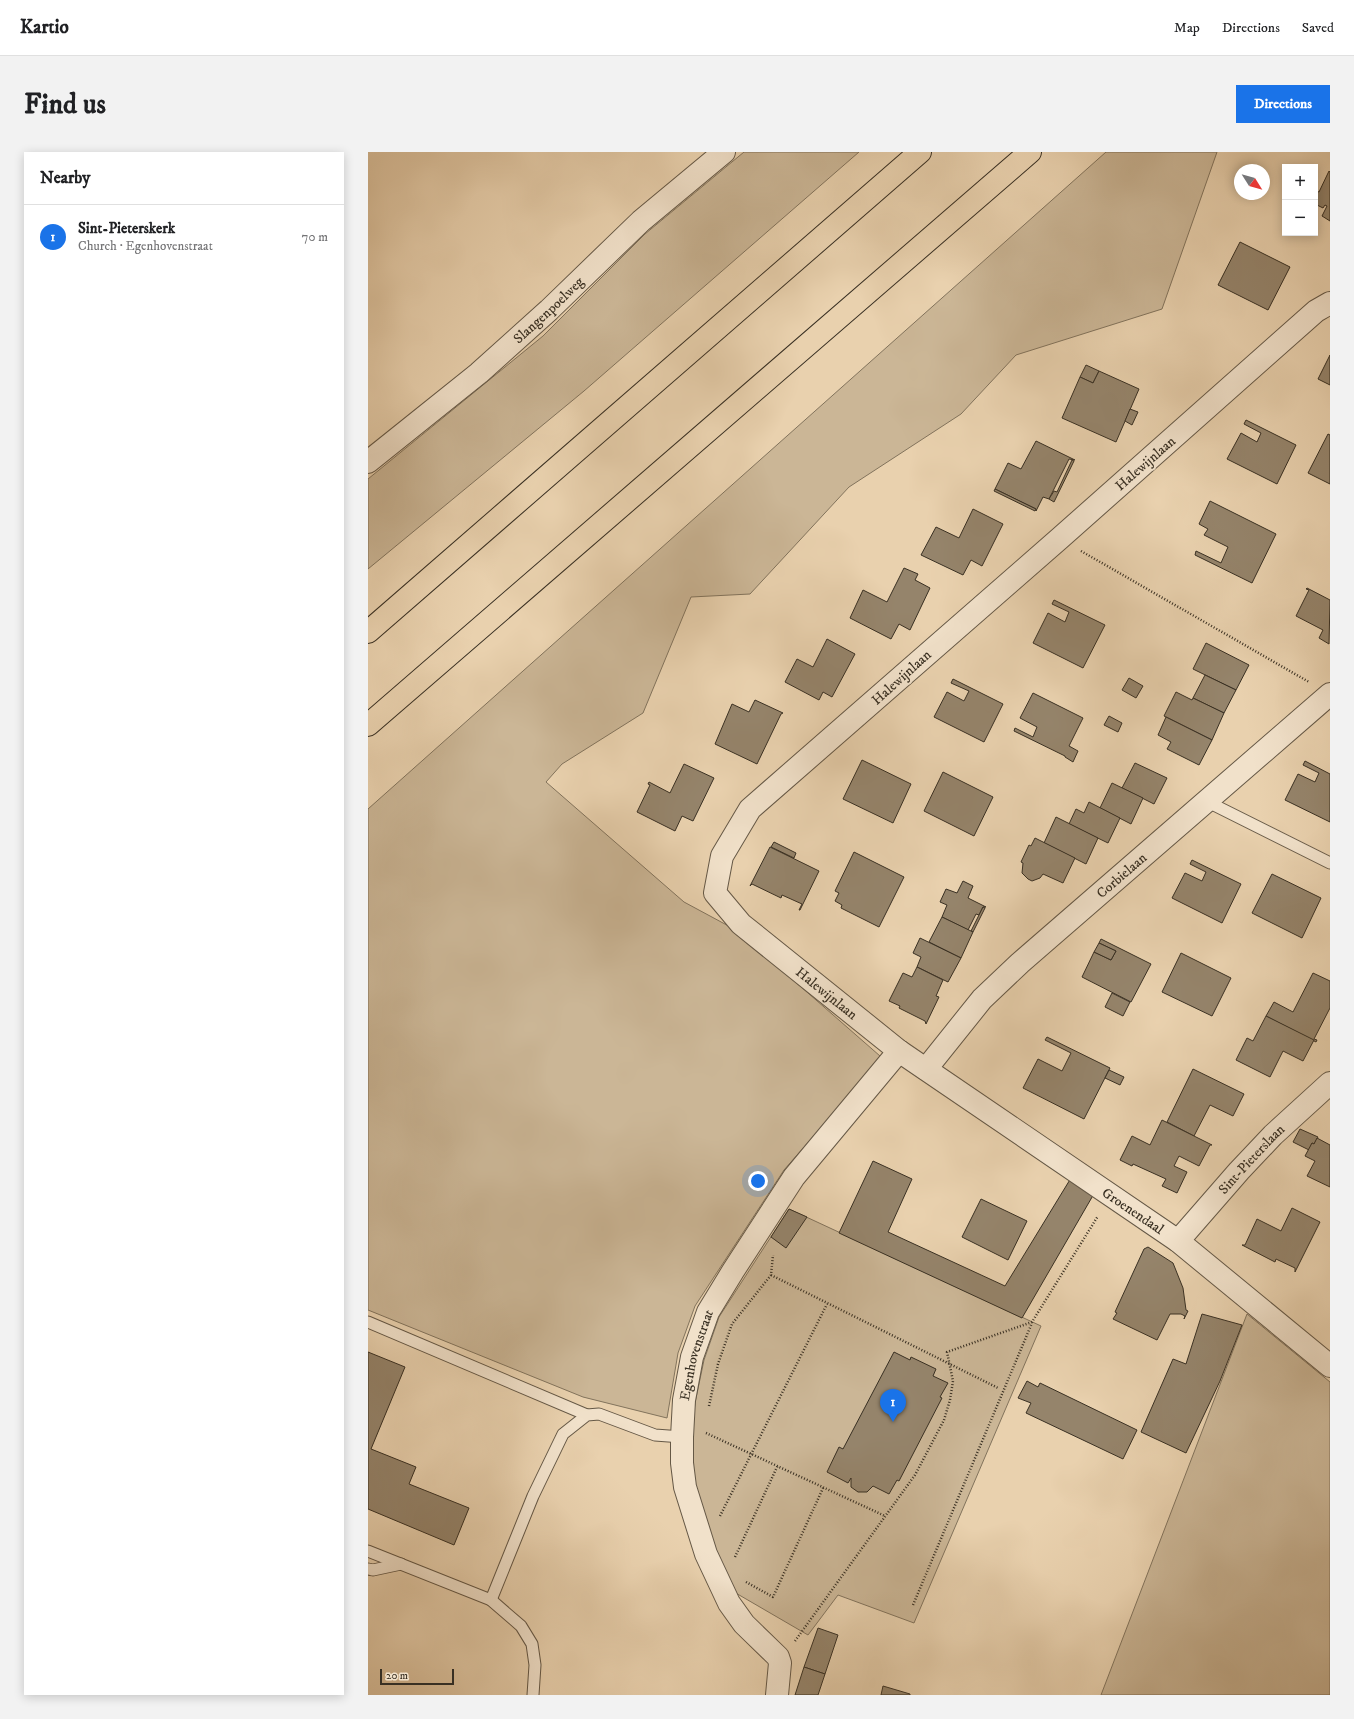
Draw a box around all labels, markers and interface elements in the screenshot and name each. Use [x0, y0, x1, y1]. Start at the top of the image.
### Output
text: Kartio [20, 16, 69, 39]
text: Map [1174, 19, 1200, 37]
text: Directions [1222, 19, 1280, 37]
text: Saved [1302, 19, 1334, 37]
button: Directions [1236, 85, 1330, 123]
text: Find us [24, 87, 106, 122]
north arrow [1234, 164, 1270, 200]
map controls [1282, 164, 1318, 236]
button: + [1282, 164, 1318, 200]
text: Nearby [40, 167, 90, 189]
button: − [1282, 200, 1318, 236]
text: Sint-Pieterskerk [78, 219, 175, 238]
text: 1 [51, 229, 55, 245]
text: 70 m [302, 229, 328, 245]
text: Church · Egenhovenstraat [78, 238, 213, 254]
street label: Slangenpoelweg [510, 273, 588, 348]
street label: Halewijnlaan [1112, 432, 1180, 495]
street label: Halewijnlaan [868, 646, 936, 709]
street label: Corbielaan [1093, 849, 1151, 903]
street label: Halewijnlaan [792, 963, 861, 1025]
street label: Sint-Pieterslaan [1215, 1120, 1289, 1198]
your location [748, 1171, 768, 1191]
street label: Groenendaal [1098, 1184, 1168, 1239]
street label: Egenhovenstraat [676, 1305, 718, 1402]
pin: 1 [880, 1389, 906, 1422]
scale bar [380, 1667, 454, 1686]
text: 20 m [386, 1669, 408, 1683]

